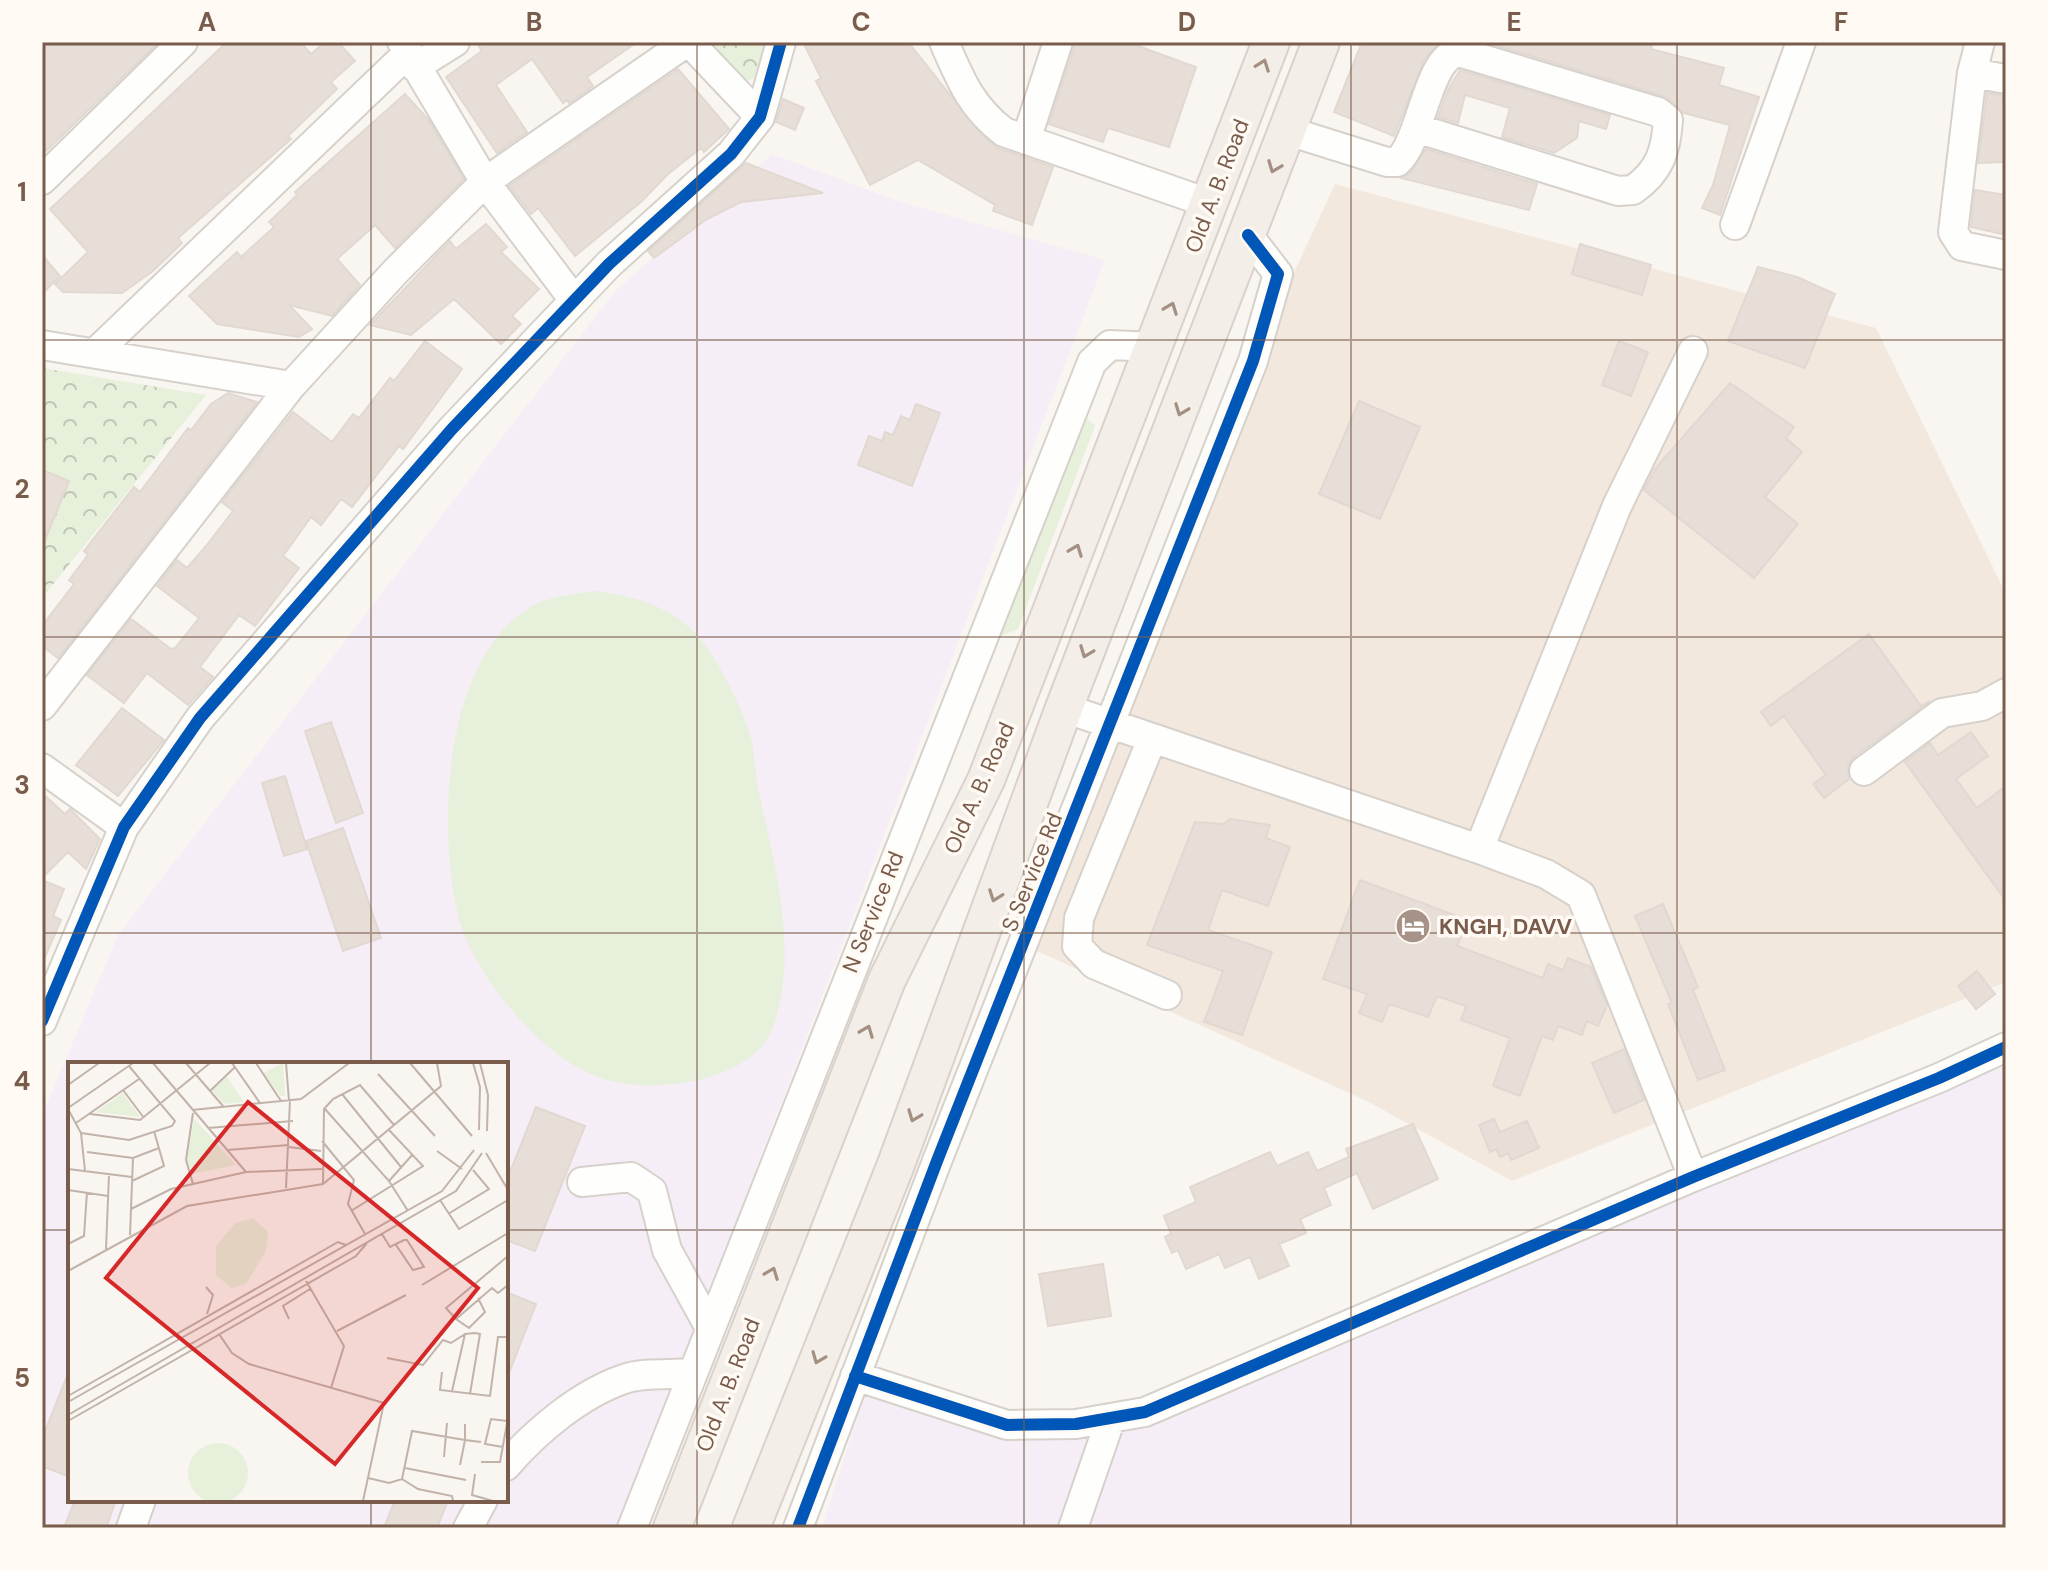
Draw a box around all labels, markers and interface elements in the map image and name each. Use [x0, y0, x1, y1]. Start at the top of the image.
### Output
text: A [198, 5, 216, 39]
text: B [526, 5, 542, 39]
text: C [851, 5, 871, 39]
text: D [1178, 5, 1196, 39]
text: E [1506, 5, 1522, 39]
text: F [1834, 5, 1848, 39]
one-way arrow [1253, 59, 1269, 73]
street label: Old A. B. Road [1178, 115, 1256, 257]
one-way arrow [1267, 159, 1284, 173]
text: 1 [17, 175, 27, 209]
one-way arrow [1161, 302, 1177, 316]
one-way arrow [1174, 402, 1190, 416]
text: 2 [14, 472, 30, 506]
one-way arrow [1066, 544, 1083, 558]
one-way arrow [1079, 644, 1096, 658]
street label: Old A. B. Road [937, 718, 1021, 858]
text: 3 [14, 768, 30, 802]
street label: S Service Rd [995, 808, 1069, 936]
street label: N Service Rd [835, 847, 911, 977]
one-way arrow [989, 888, 1005, 902]
hotel icon: KNGH, DAVV [1394, 907, 1432, 945]
place label: KNGH, DAVV [1439, 912, 1573, 941]
one-way arrow [857, 1025, 874, 1039]
inset map [68, 1062, 508, 1502]
text: 4 [14, 1064, 30, 1098]
one-way arrow [907, 1108, 924, 1122]
one-way arrow [762, 1267, 779, 1281]
street label: Old A. B. Road [689, 1314, 767, 1456]
one-way arrow [812, 1350, 828, 1364]
text: 5 [14, 1361, 30, 1395]

